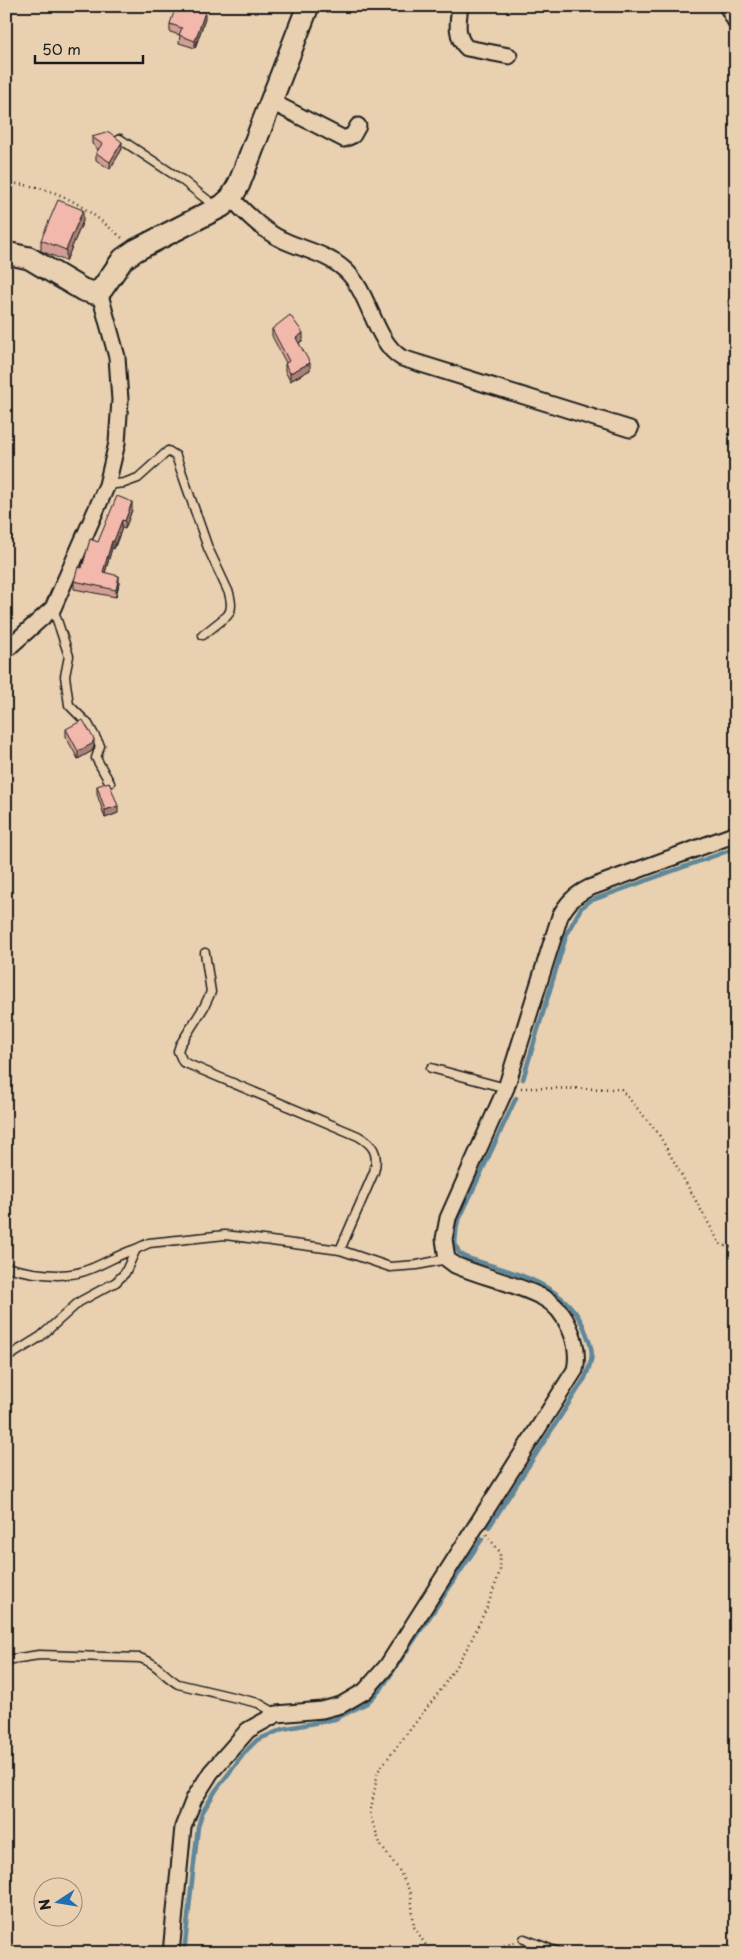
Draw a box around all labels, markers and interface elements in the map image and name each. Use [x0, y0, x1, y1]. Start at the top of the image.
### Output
scale bar [35, 32, 142, 64]
text: 50 m [42, 37, 81, 60]
north arrow [32, 1876, 82, 1926]
text: N [33, 1897, 56, 1912]

